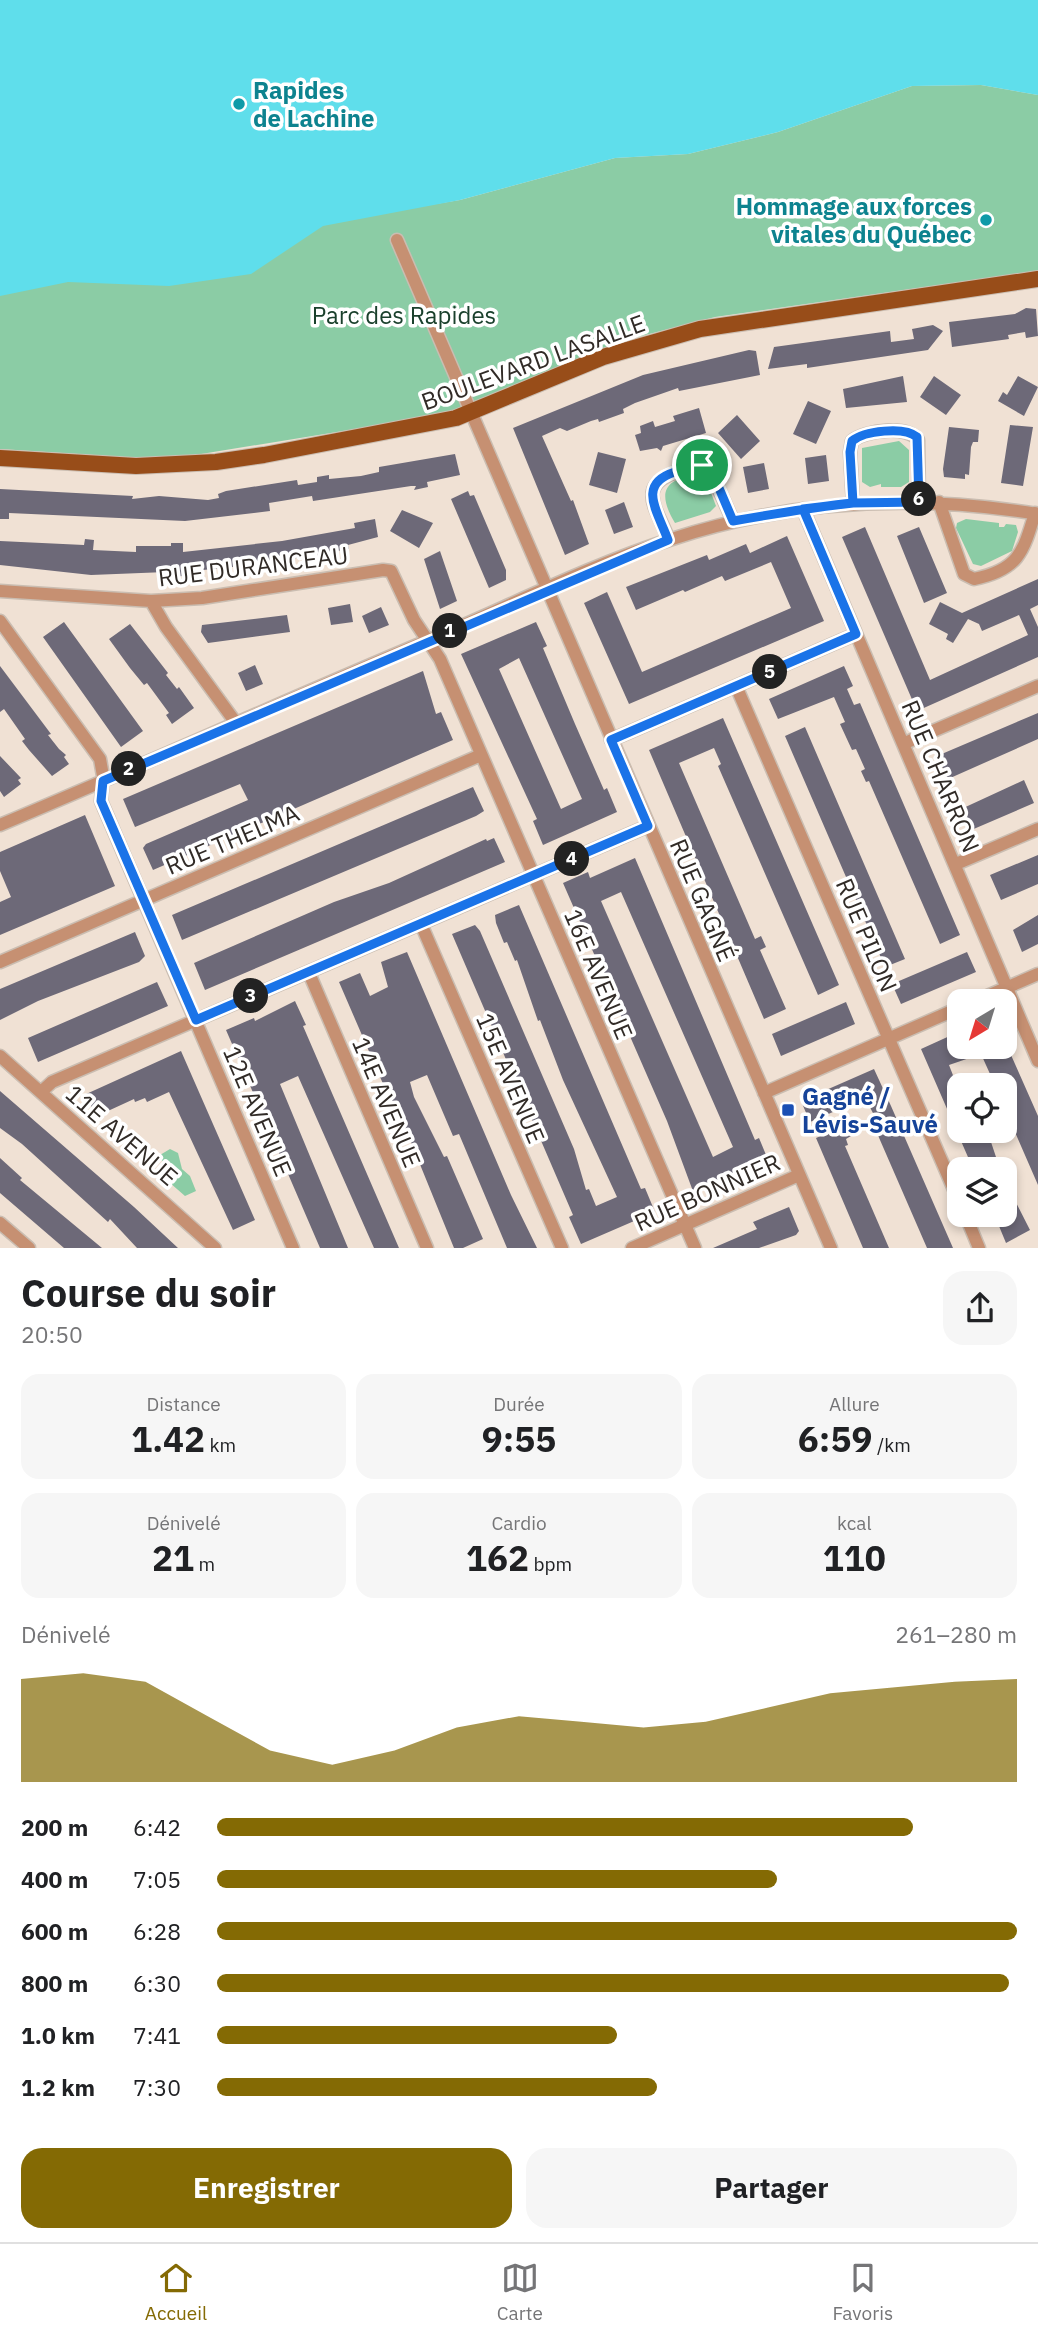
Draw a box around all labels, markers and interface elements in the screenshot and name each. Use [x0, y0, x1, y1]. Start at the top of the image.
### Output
place label: Rapides de Lachine [253, 74, 375, 134]
marker: Rapides de Lachine [231, 96, 247, 112]
place label: Hommage aux forces vitales du Québec [736, 190, 972, 250]
marker: Hommage aux forces vitales du Québec [978, 212, 994, 228]
park label: Parc des Rapides [312, 299, 496, 331]
street label: BOULEVARD LASALLE [417, 307, 649, 417]
pin [672, 435, 732, 495]
icon: arrive [683, 446, 721, 484]
pin: 6 [902, 482, 936, 516]
text: 6 [913, 486, 924, 510]
street label: RUE DURANCEAU [156, 538, 350, 594]
pin: 1 [433, 614, 468, 648]
text: 1 [444, 618, 455, 642]
pin: 5 [752, 654, 788, 690]
text: 5 [764, 659, 775, 683]
street label: RUE CHARRON [894, 695, 988, 857]
pin: 2 [111, 752, 146, 786]
text: 2 [123, 756, 134, 780]
street label: RUE THELMA [160, 796, 304, 882]
street label: RUE GAGNÉ [663, 834, 743, 966]
pin: 4 [554, 842, 590, 876]
text: 4 [566, 846, 577, 870]
street label: RUE PILON [829, 873, 905, 997]
street label: 16E AVENUE [557, 904, 641, 1044]
pin: 3 [233, 978, 268, 1014]
text: 3 [245, 983, 256, 1007]
north arrow [947, 989, 1017, 1059]
map controls [947, 989, 1017, 1227]
street label: 15E AVENUE [469, 1008, 553, 1148]
street label: 14E AVENUE [345, 1032, 429, 1172]
street label: 12E AVENUE [216, 1041, 300, 1181]
button: locate [947, 1073, 1017, 1143]
street label: 11E AVENUE [59, 1077, 185, 1193]
place label: Gagné / Lévis-Sauvé [802, 1080, 938, 1140]
marker: Gagné / Lévis-Sauvé [780, 1102, 796, 1118]
street label: RUE BONNIER [629, 1146, 785, 1238]
button: layers [947, 1157, 1017, 1227]
text: Course du soir [21, 1268, 276, 1317]
button: share [943, 1271, 1017, 1345]
text: 20:50 [21, 1319, 83, 1349]
text: Distance [147, 1392, 221, 1416]
text: Durée [493, 1392, 545, 1416]
text: Allure [829, 1392, 880, 1416]
text: 1.42 [131, 1416, 205, 1462]
text: 9:55 [482, 1416, 556, 1462]
text: 6:59 [798, 1416, 872, 1462]
text: km [205, 1433, 236, 1457]
text: /km [872, 1433, 911, 1457]
text: Dénivelé [147, 1511, 221, 1535]
text: Cardio [491, 1511, 547, 1535]
text: kcal [837, 1511, 872, 1535]
text: 21 [152, 1535, 194, 1581]
text: 162 [466, 1535, 529, 1581]
text: 110 [823, 1535, 886, 1581]
text: m [194, 1552, 215, 1576]
text: bpm [529, 1552, 572, 1576]
text: Dénivelé [21, 1619, 111, 1649]
text: 261–280 m [895, 1619, 1017, 1649]
text: 200 m [21, 1812, 88, 1842]
text: 6:42 [133, 1812, 181, 1842]
text: 400 m [21, 1864, 88, 1894]
text: 7:05 [133, 1864, 181, 1894]
text: 600 m [21, 1916, 88, 1946]
text: 6:28 [133, 1916, 181, 1946]
text: 800 m [21, 1968, 88, 1998]
text: 6:30 [133, 1968, 181, 1998]
text: 1.0 km [21, 2020, 95, 2050]
text: 7:41 [133, 2020, 181, 2050]
text: 1.2 km [21, 2072, 95, 2102]
text: 7:30 [133, 2072, 181, 2102]
button: Enregistrer [21, 2148, 512, 2228]
button: Partager [526, 2148, 1017, 2228]
tab: Accueil [145, 2259, 207, 2325]
tab: Carte [497, 2259, 543, 2325]
tab: Favoris [833, 2259, 893, 2325]

